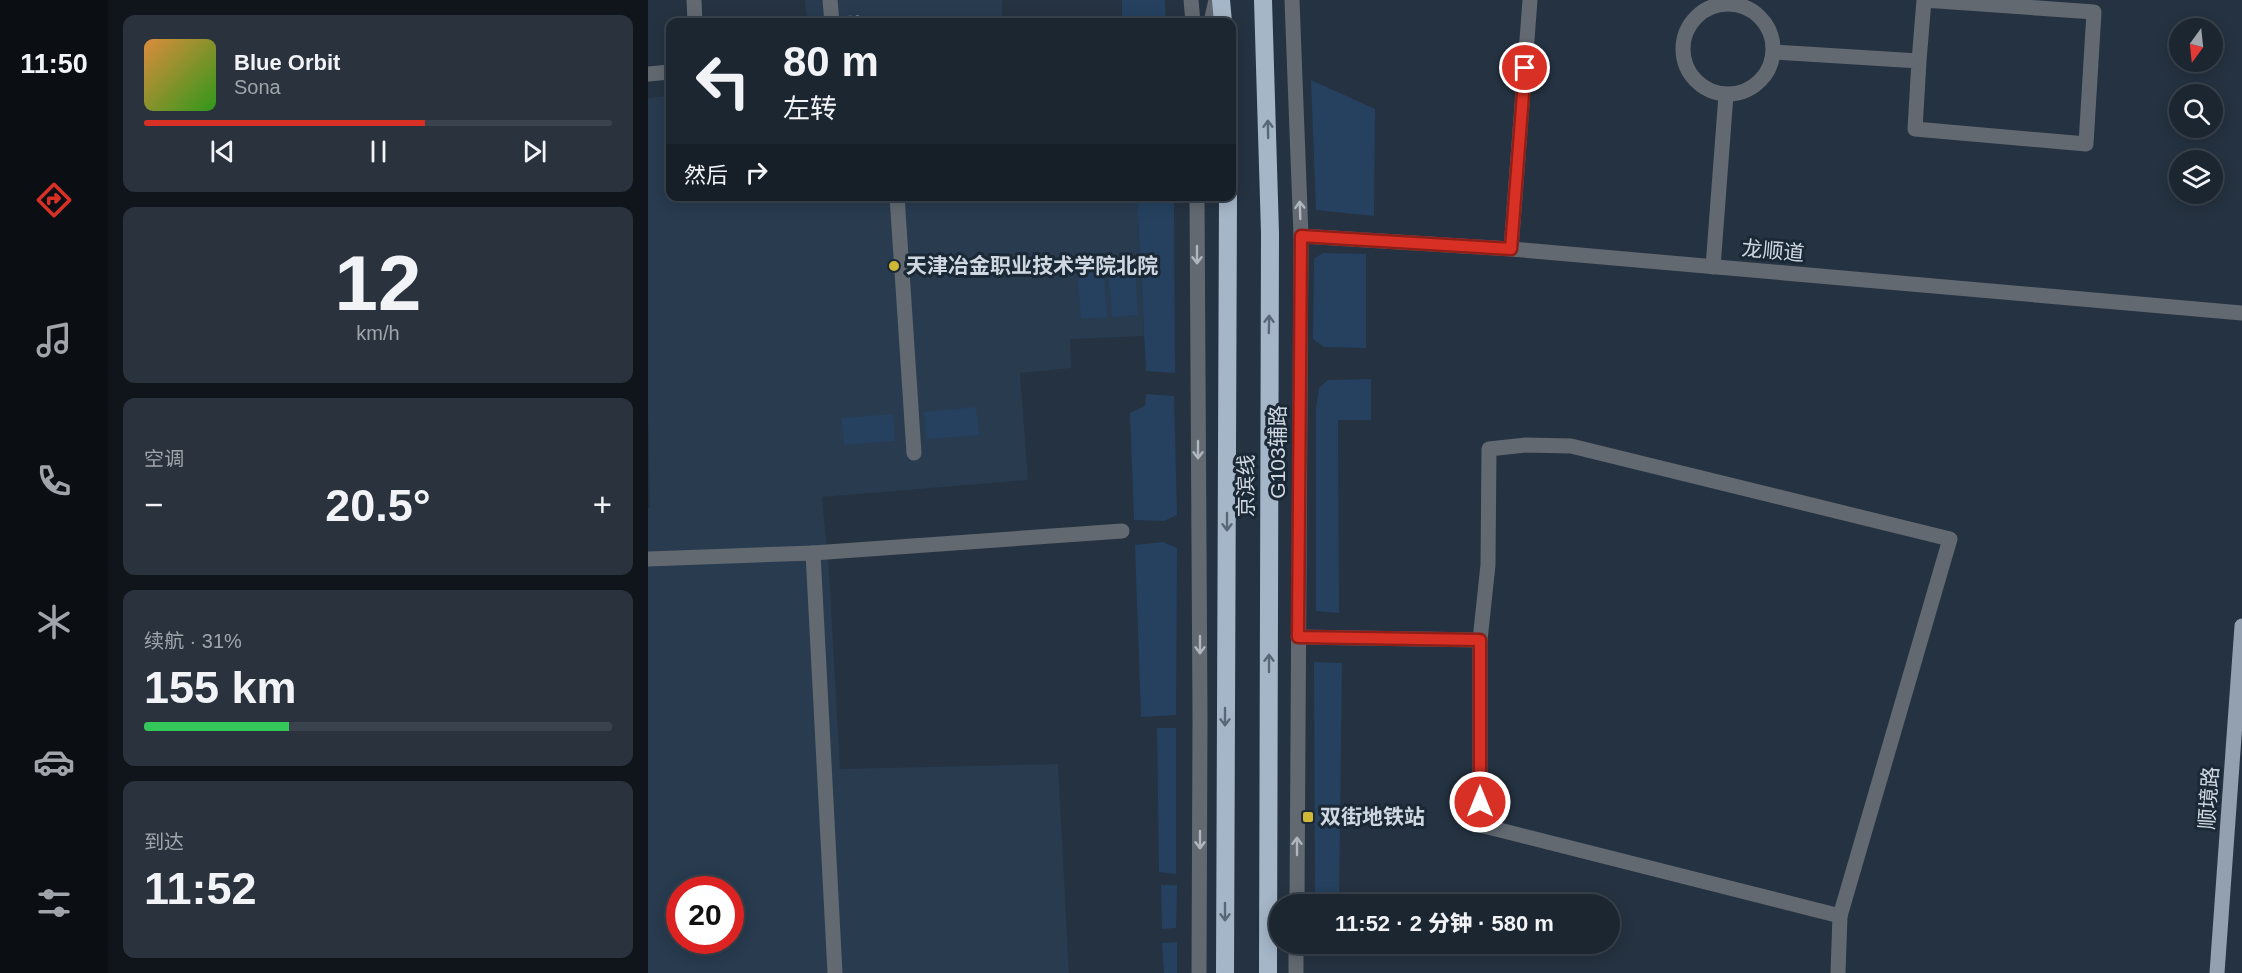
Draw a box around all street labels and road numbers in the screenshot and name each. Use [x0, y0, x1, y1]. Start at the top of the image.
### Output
street label: 龙顺道 [1741, 236, 1805, 265]
street label: G103辅路 [1266, 405, 1289, 499]
street label: 京滨线 [1234, 455, 1257, 518]
street label: 顺境路 [2195, 766, 2222, 830]

